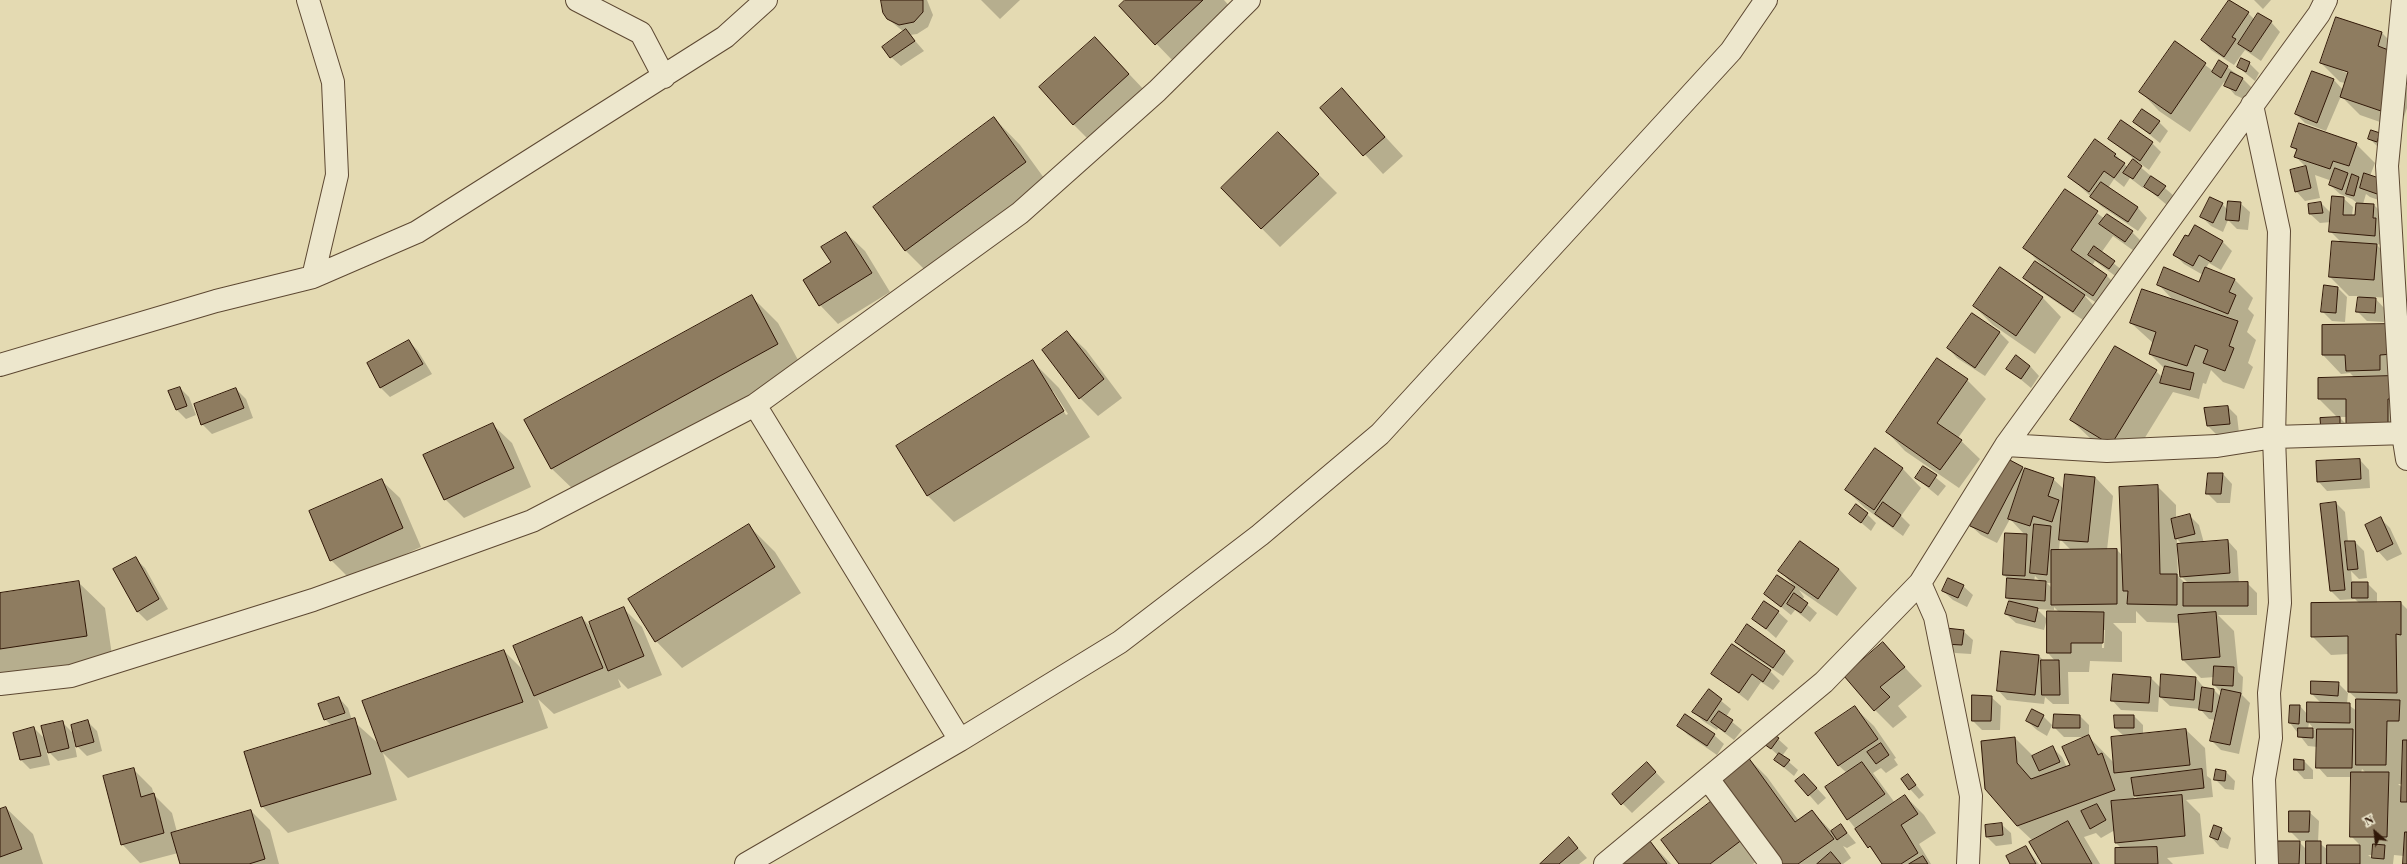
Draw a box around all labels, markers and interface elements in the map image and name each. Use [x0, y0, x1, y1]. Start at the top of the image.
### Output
north arrow [2355, 812, 2395, 852]
text: N [2362, 813, 2376, 830]

